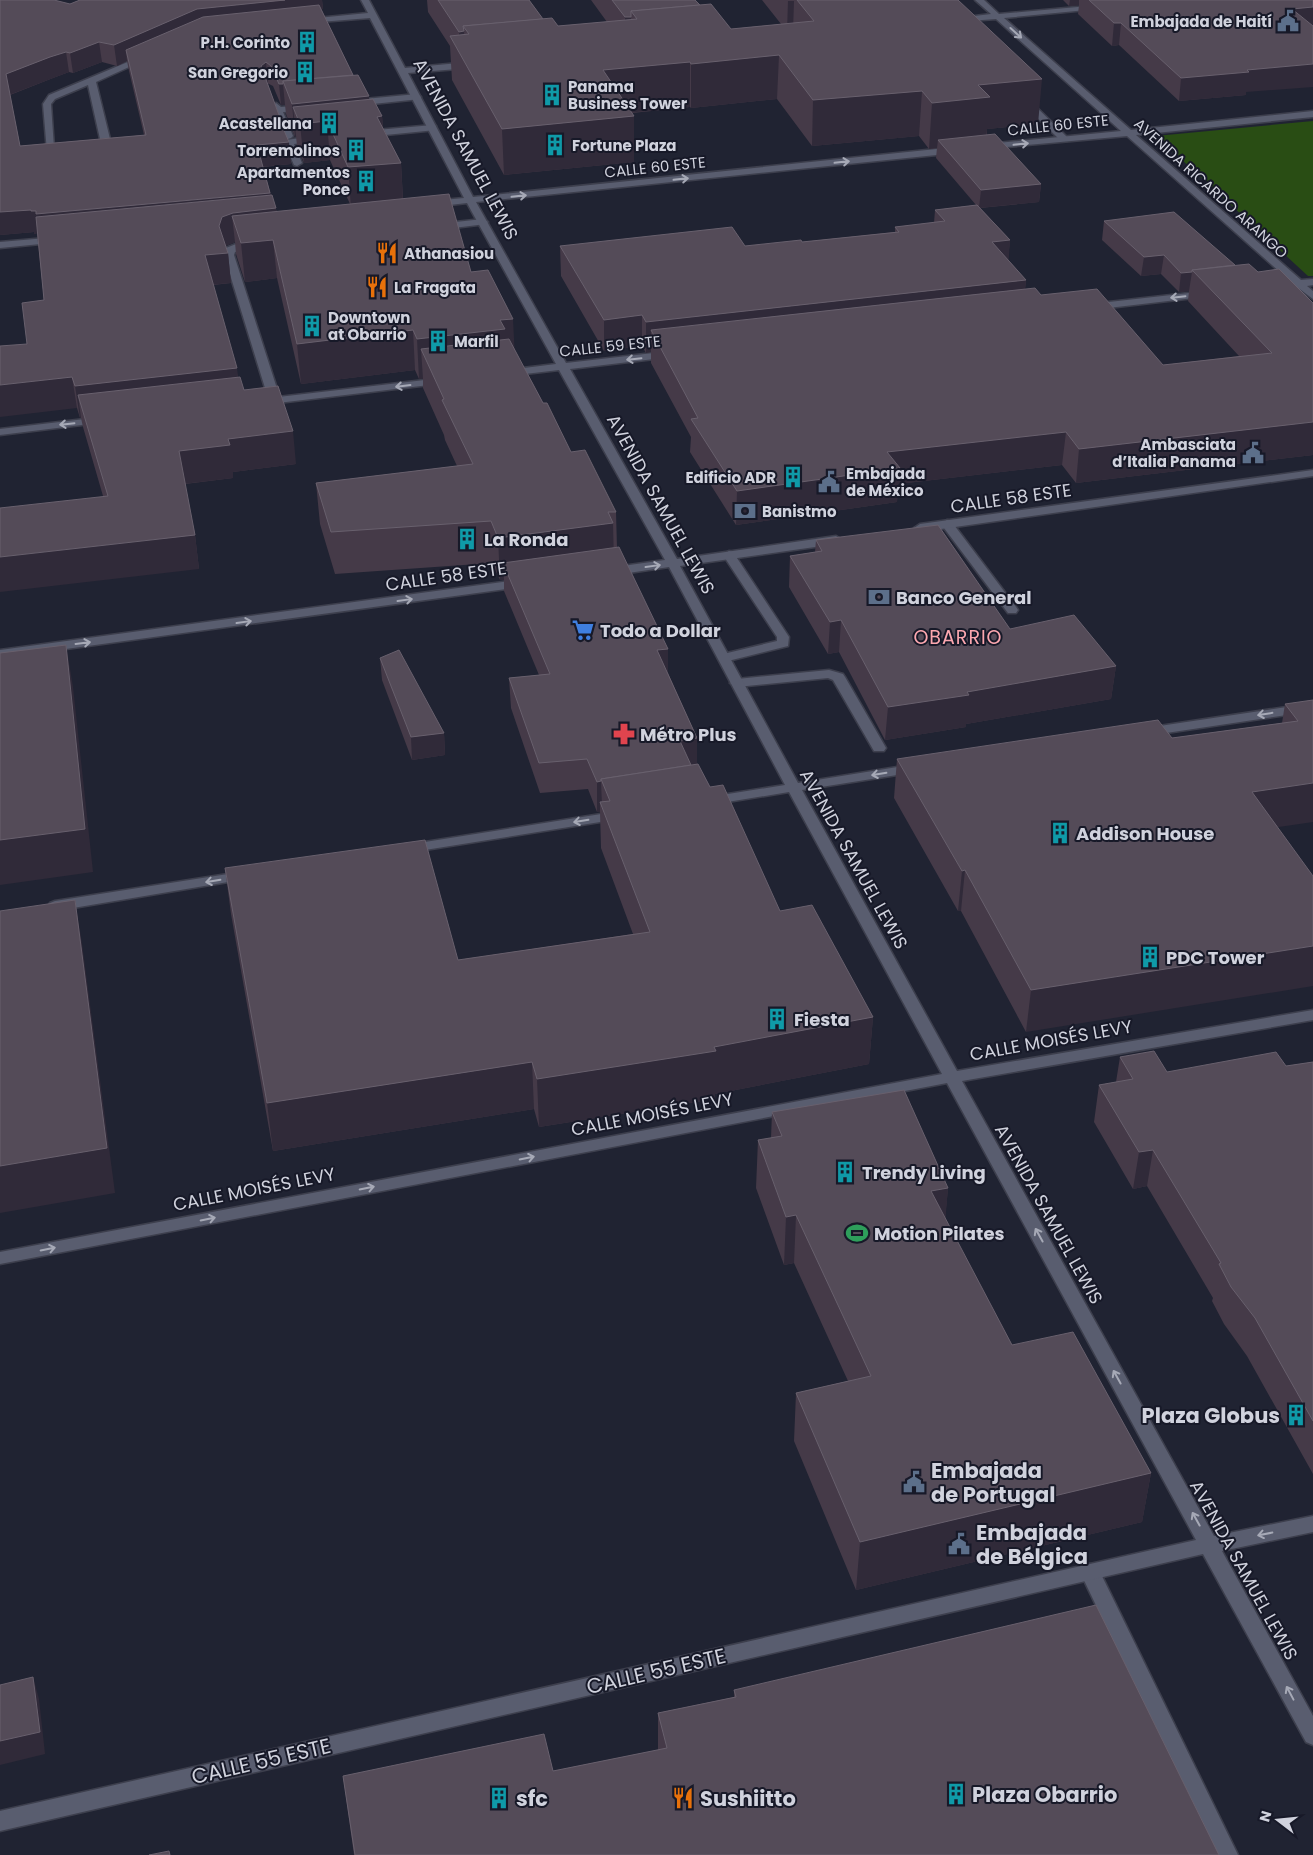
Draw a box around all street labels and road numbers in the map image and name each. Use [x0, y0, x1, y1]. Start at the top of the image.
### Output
street label: AVENIDA SAMUEL LEWIS [408, 54, 524, 244]
street label: CALLE 60 ESTE [1006, 109, 1110, 141]
street label: AVENIDA RICARDO ARANGO [1130, 113, 1293, 263]
street label: CALLE 60 ESTE [603, 151, 707, 183]
street label: CALLE 59 ESTE [558, 330, 662, 362]
street label: AVENIDA SAMUEL LEWIS [601, 410, 721, 598]
street label: CALLE 58 ESTE [949, 477, 1073, 519]
street label: CALLE 58 ESTE [384, 555, 508, 597]
street label: AVENIDA SAMUEL LEWIS [794, 765, 914, 953]
street label: CALLE MOISÉS LEVY [968, 1013, 1135, 1067]
street label: CALLE MOISÉS LEVY [569, 1086, 736, 1142]
street label: AVENIDA SAMUEL LEWIS [989, 1120, 1109, 1308]
street label: CALLE MOISÉS LEVY [171, 1161, 338, 1217]
street label: AVENIDA SAMUEL LEWIS [1184, 1476, 1304, 1664]
street label: CALLE 55 ESTE [584, 1641, 728, 1701]
street label: CALLE 55 ESTE [189, 1731, 333, 1791]

